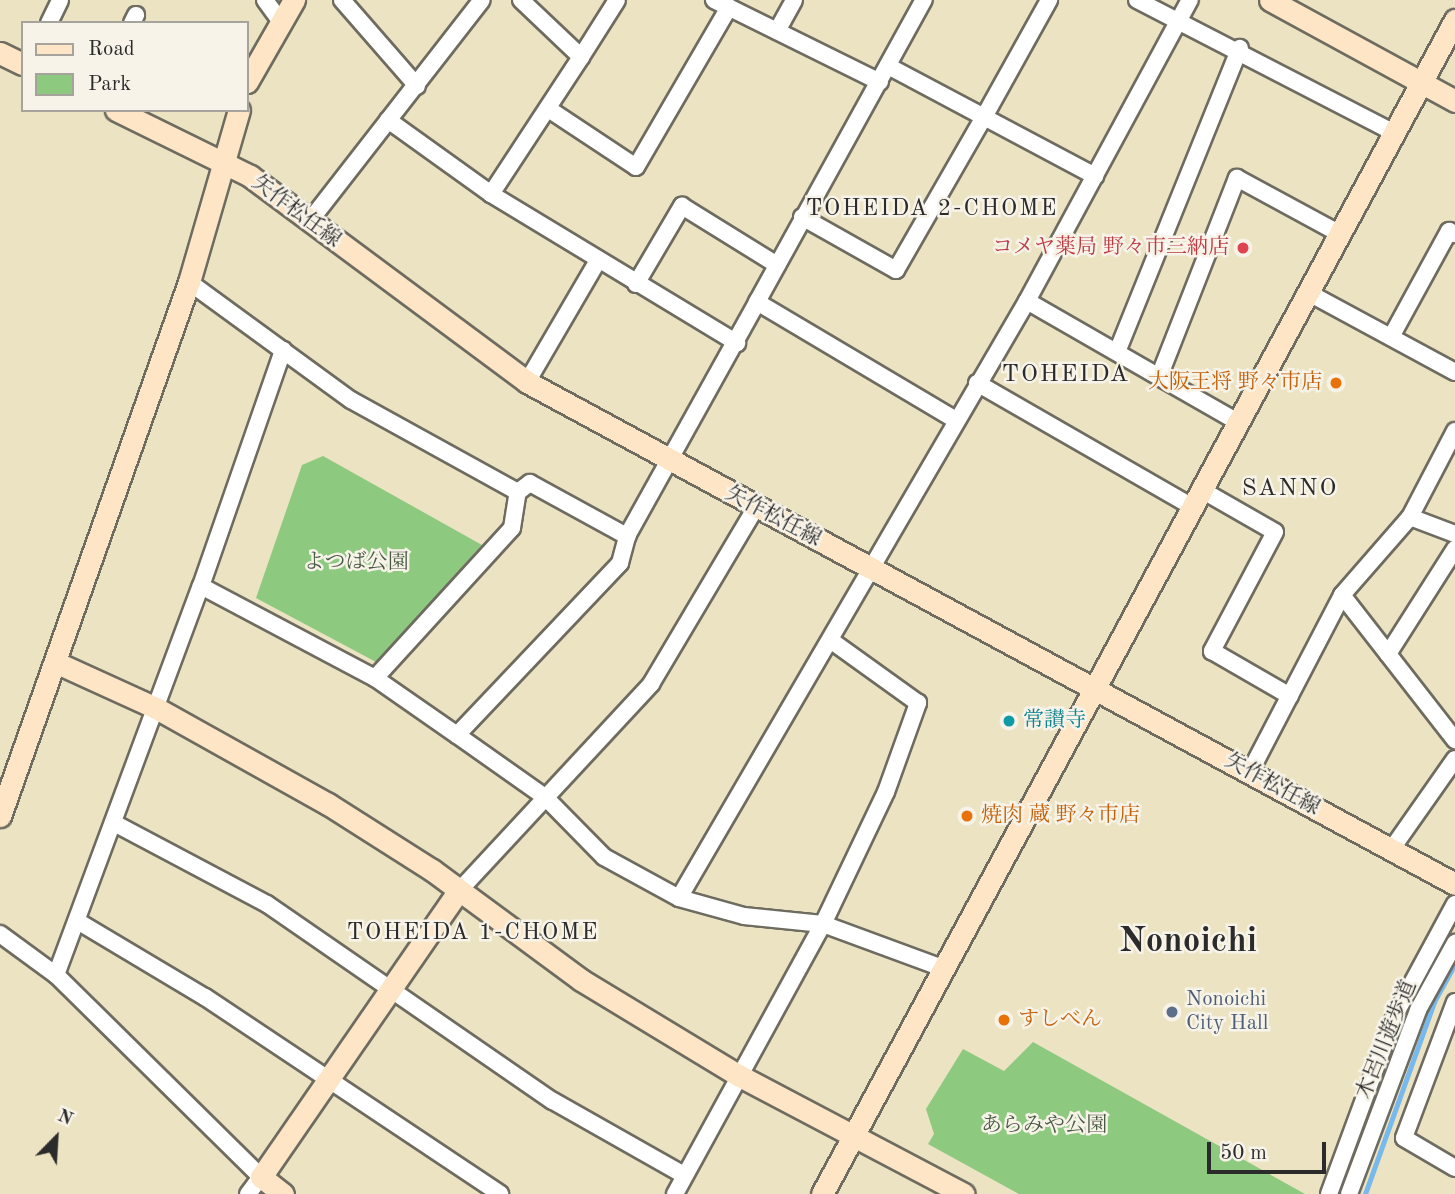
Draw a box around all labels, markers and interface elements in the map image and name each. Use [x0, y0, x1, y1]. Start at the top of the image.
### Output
legend [21, 21, 248, 112]
text: Road [88, 39, 135, 60]
text: Park [88, 74, 131, 95]
street label: 矢作松任線 [246, 170, 346, 254]
district label: TOHEIDA 2-CHOME [808, 195, 1056, 223]
place label: コメヤ薬局 野々市三納店 [992, 235, 1229, 261]
marker: コメヤ薬局 野々市三納店 [1235, 240, 1251, 256]
district label: TOHEIDA [1003, 362, 1129, 390]
place label: 大阪王将 野々市店 [1148, 370, 1322, 396]
marker: 大阪王将 野々市店 [1328, 375, 1344, 391]
district label: SANNO [1242, 476, 1338, 504]
street label: 矢作松任線 [721, 481, 825, 553]
park label: よつば公園 [304, 550, 408, 576]
place label: 常讃寺 [1023, 708, 1086, 734]
marker: 常讃寺 [1001, 713, 1017, 729]
street label: 矢作松任線 [1220, 749, 1324, 821]
place label: 焼肉 蔵 野々市店 [981, 803, 1140, 829]
marker: 焼肉 蔵 野々市店 [959, 808, 975, 824]
district label: TOHEIDA 1-CHOME [349, 919, 597, 947]
district label: Nonoichi [1119, 921, 1257, 963]
street label: 木呂川遊歩道 [1352, 977, 1422, 1103]
place label: Nonoichi City Hall [1186, 987, 1268, 1037]
marker: Nonoichi City Hall [1164, 1004, 1180, 1020]
place label: すしべん [1018, 1007, 1102, 1033]
marker: すしべん [996, 1012, 1012, 1028]
north arrow [21, 1103, 91, 1173]
text: N [54, 1107, 75, 1130]
park label: あらみや公園 [981, 1113, 1107, 1139]
scale bar [1210, 1128, 1329, 1172]
text: 50 m [1220, 1143, 1267, 1164]

